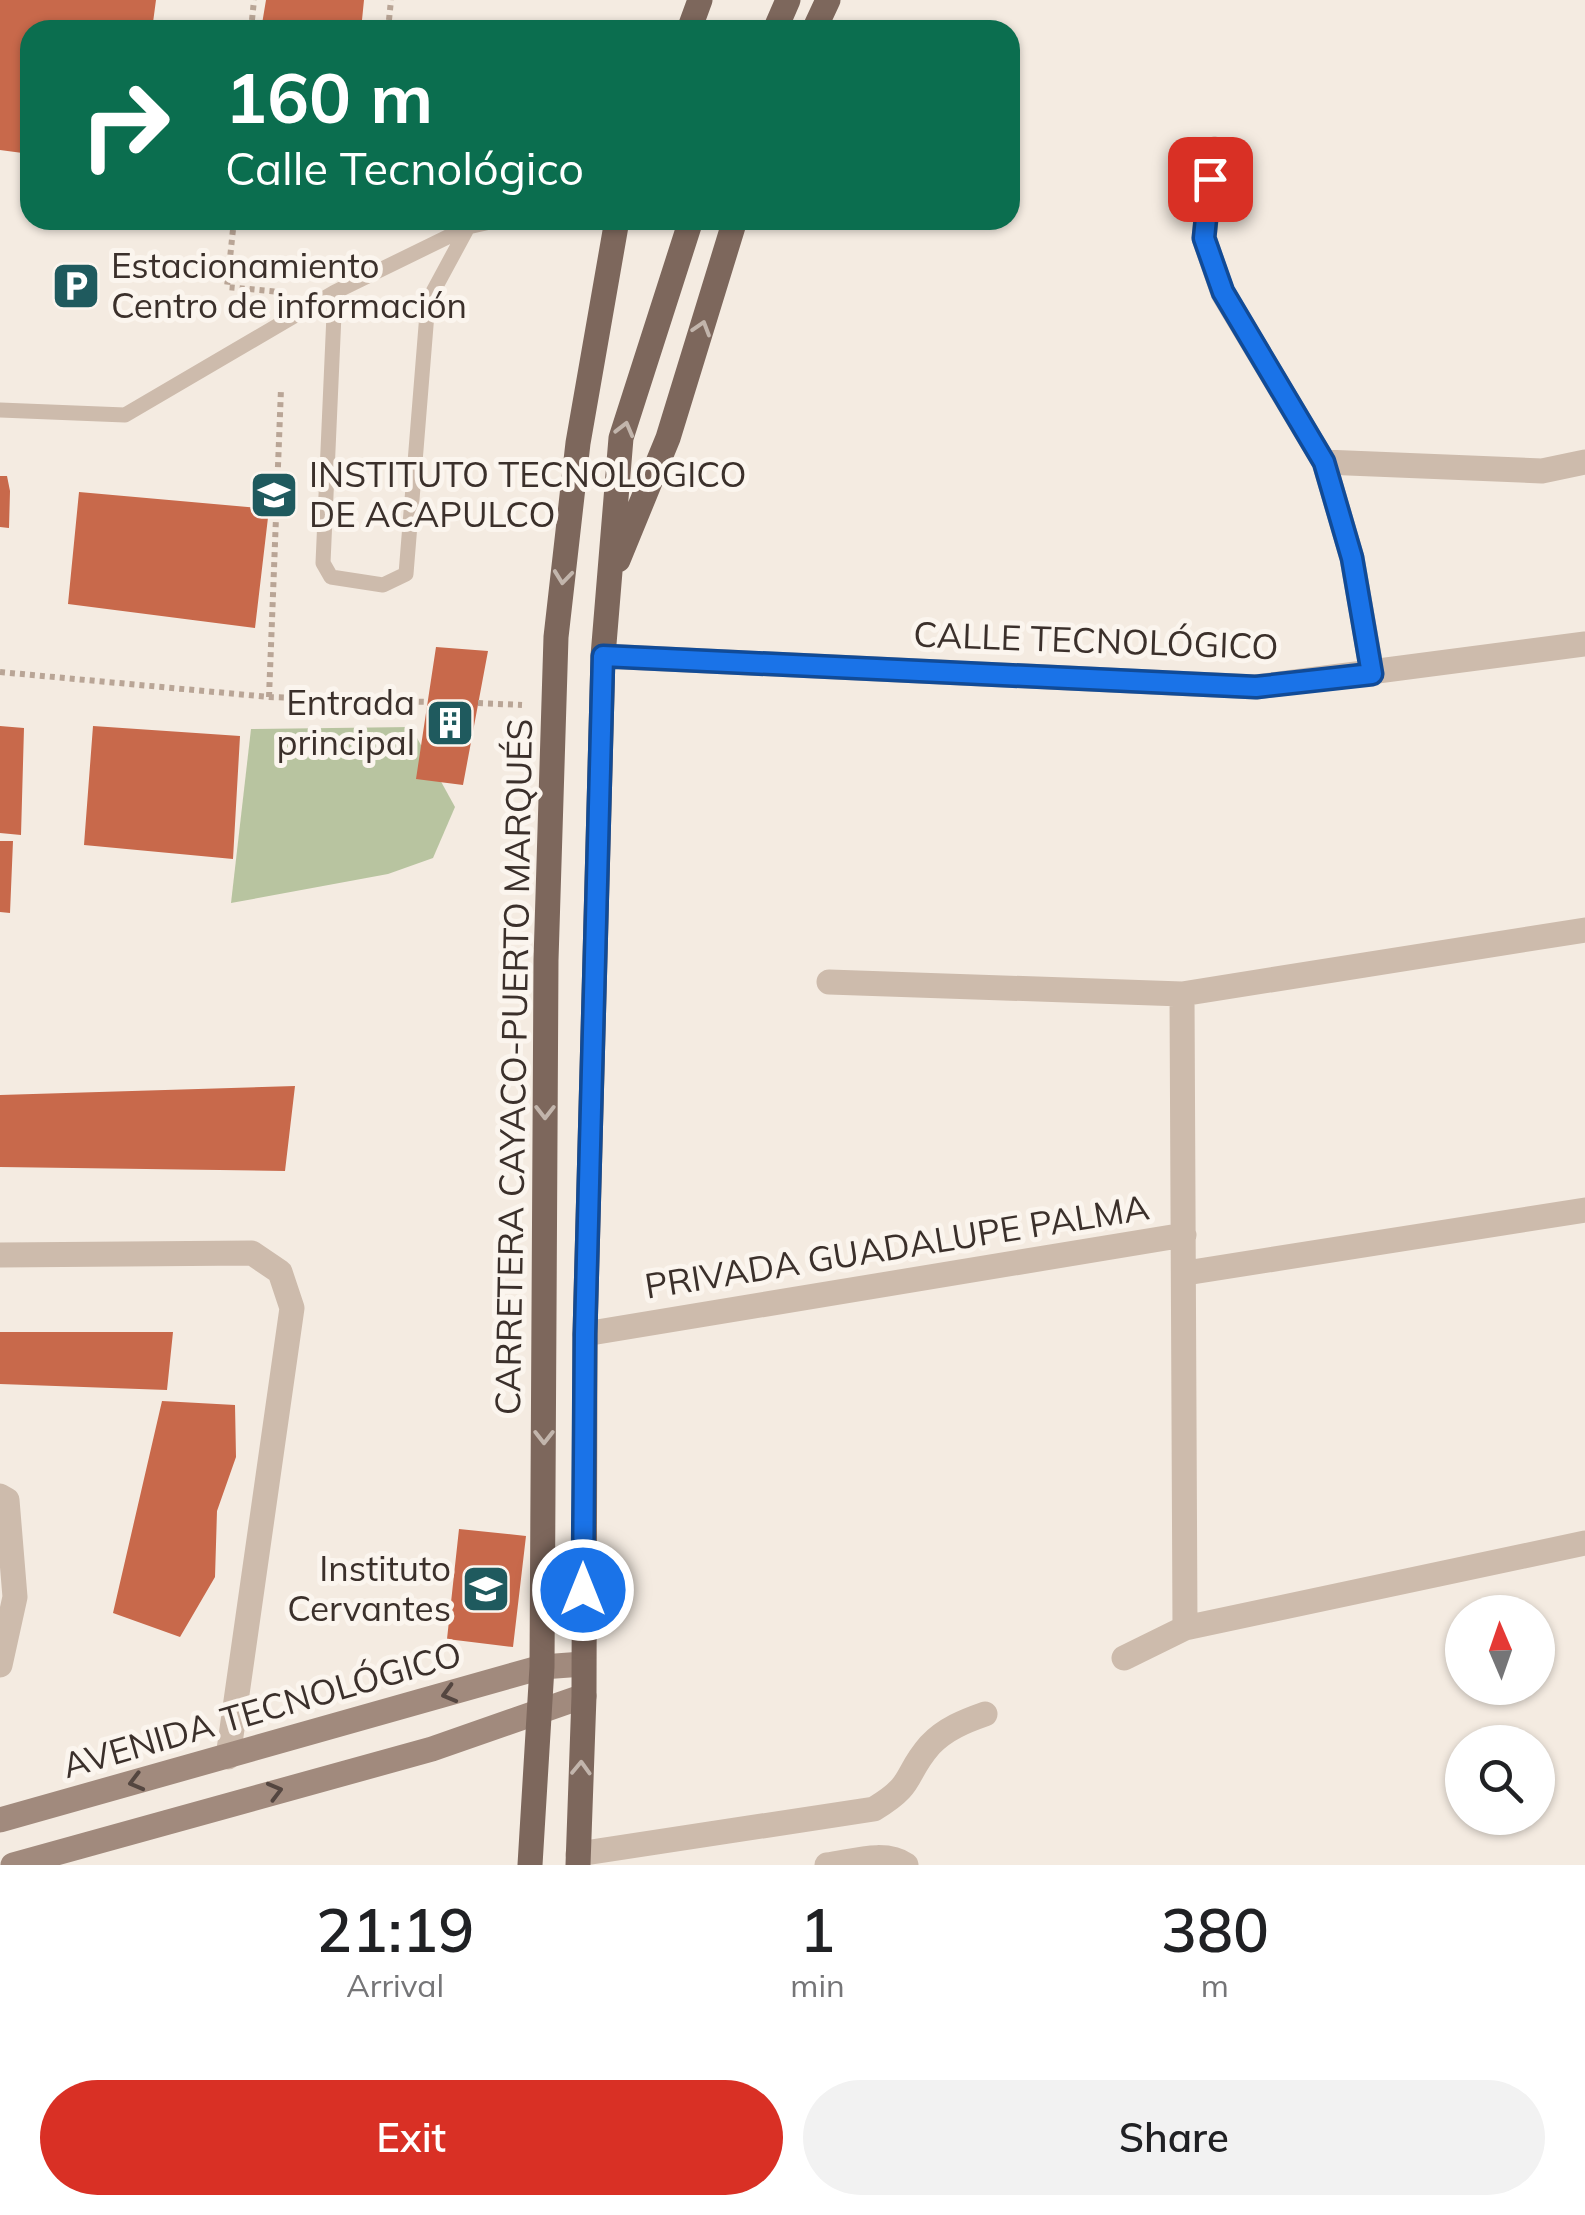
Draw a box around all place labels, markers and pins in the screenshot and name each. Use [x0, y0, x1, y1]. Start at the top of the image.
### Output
pin [1168, 137, 1253, 222]
place label: Estacionamiento Centro de información [111, 243, 467, 327]
parking icon: Estacionamiento Centro de información [50, 260, 102, 312]
place label: INSTITUTO TECNOLOGICO DE ACAPULCO [309, 452, 747, 536]
school or university icon: INSTITUTO TECNOLOGICO DE ACAPULCO [248, 469, 300, 521]
place label: Entrada principal [276, 680, 415, 764]
building icon: Entrada principal [424, 697, 476, 749]
place label: Instituto Cervantes [287, 1546, 451, 1630]
school or university icon: Instituto Cervantes [460, 1563, 512, 1615]

